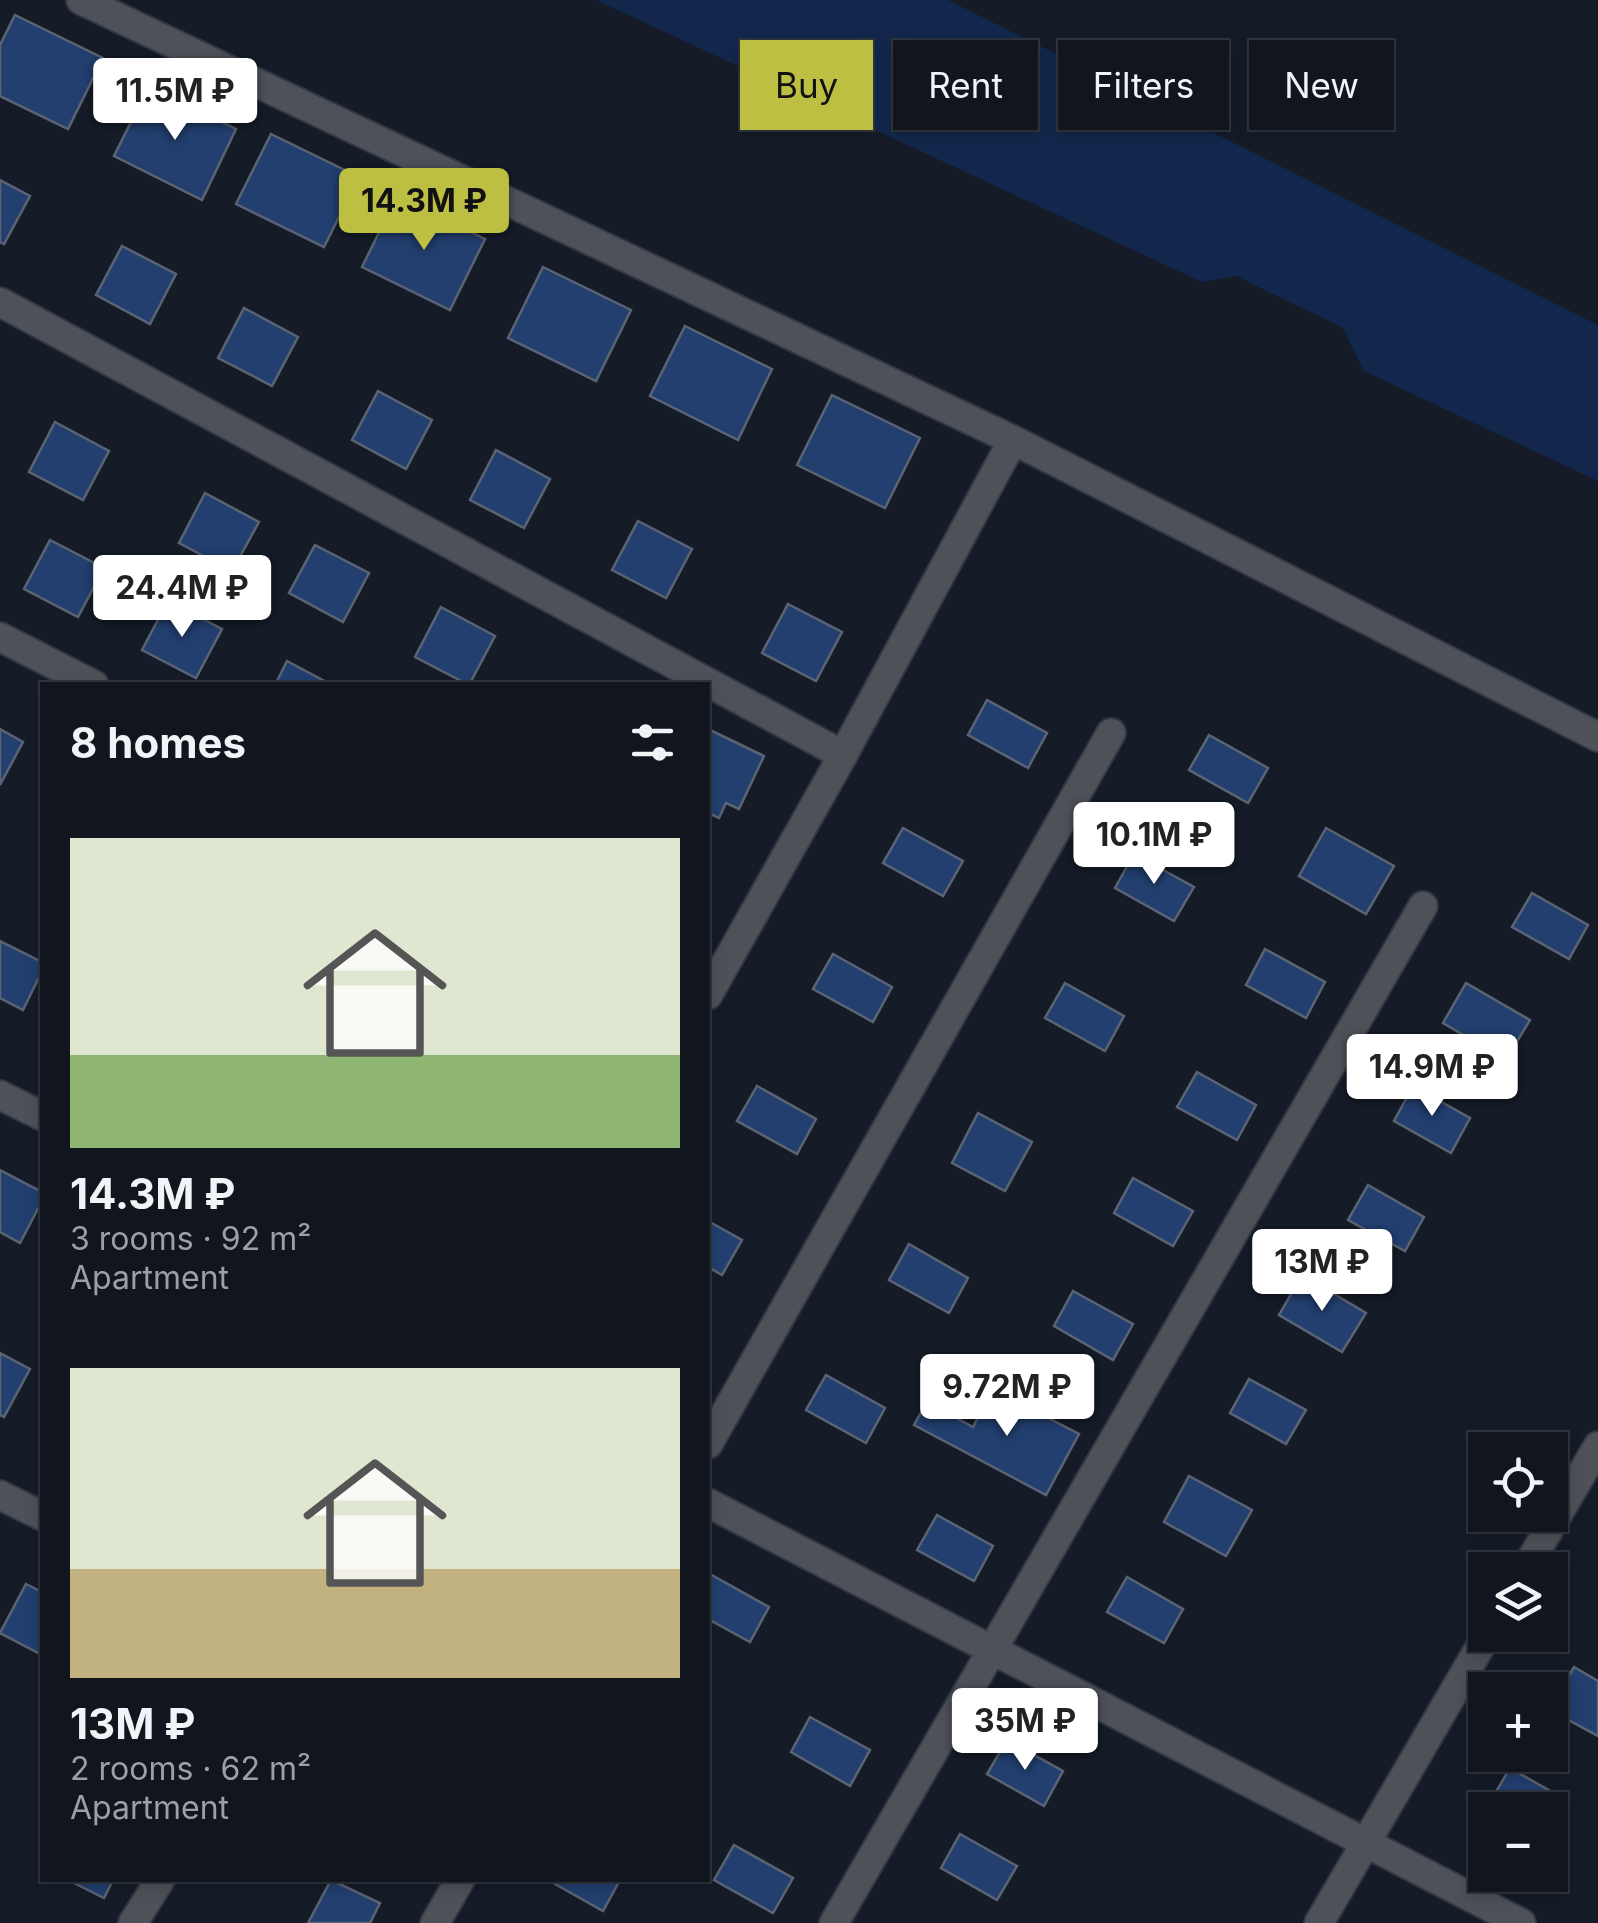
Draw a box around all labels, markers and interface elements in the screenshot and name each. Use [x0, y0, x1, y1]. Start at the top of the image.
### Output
chip: Buy [740, 40, 873, 130]
chip: Rent [893, 40, 1038, 130]
chip: Filters [1058, 40, 1229, 130]
chip: New [1249, 40, 1394, 130]
pin: 11.5M ₽ [83, 58, 267, 143]
text: 11.5M ₽ [115, 71, 235, 110]
pin: 14.3M ₽ [332, 168, 516, 253]
text: 14.3M ₽ [361, 181, 487, 220]
pin: 24.4M ₽ [90, 555, 274, 640]
text: 24.4M ₽ [115, 568, 249, 607]
icon: filters [625, 715, 680, 770]
text: 8 homes [70, 717, 246, 768]
pin: 10.1M ₽ [1062, 802, 1246, 887]
text: 10.1M ₽ [1095, 815, 1213, 854]
icon: home [285, 903, 465, 1083]
pin: 14.9M ₽ [1340, 1034, 1524, 1119]
text: 14.9M ₽ [1369, 1047, 1495, 1086]
text: 14.3M ₽ [70, 1168, 236, 1219]
text: 3 rooms · 92 m² [70, 1219, 311, 1258]
pin: 13M ₽ [1252, 1229, 1392, 1314]
text: 13M ₽ [1274, 1242, 1370, 1281]
text: Apartment [70, 1258, 229, 1297]
pin: 9.72M ₽ [915, 1354, 1099, 1439]
text: 9.72M ₽ [942, 1367, 1072, 1406]
map controls [1468, 1432, 1568, 1892]
button: locate [1468, 1432, 1568, 1532]
icon: home [285, 1433, 465, 1613]
button: layers [1468, 1552, 1568, 1652]
button: + [1468, 1672, 1568, 1772]
pin: 35M ₽ [955, 1688, 1095, 1773]
text: 13M ₽ [70, 1698, 195, 1749]
text: 35M ₽ [974, 1701, 1076, 1740]
text: 2 rooms · 62 m² [70, 1749, 311, 1788]
text: Apartment [70, 1788, 229, 1827]
button: − [1468, 1792, 1568, 1892]

